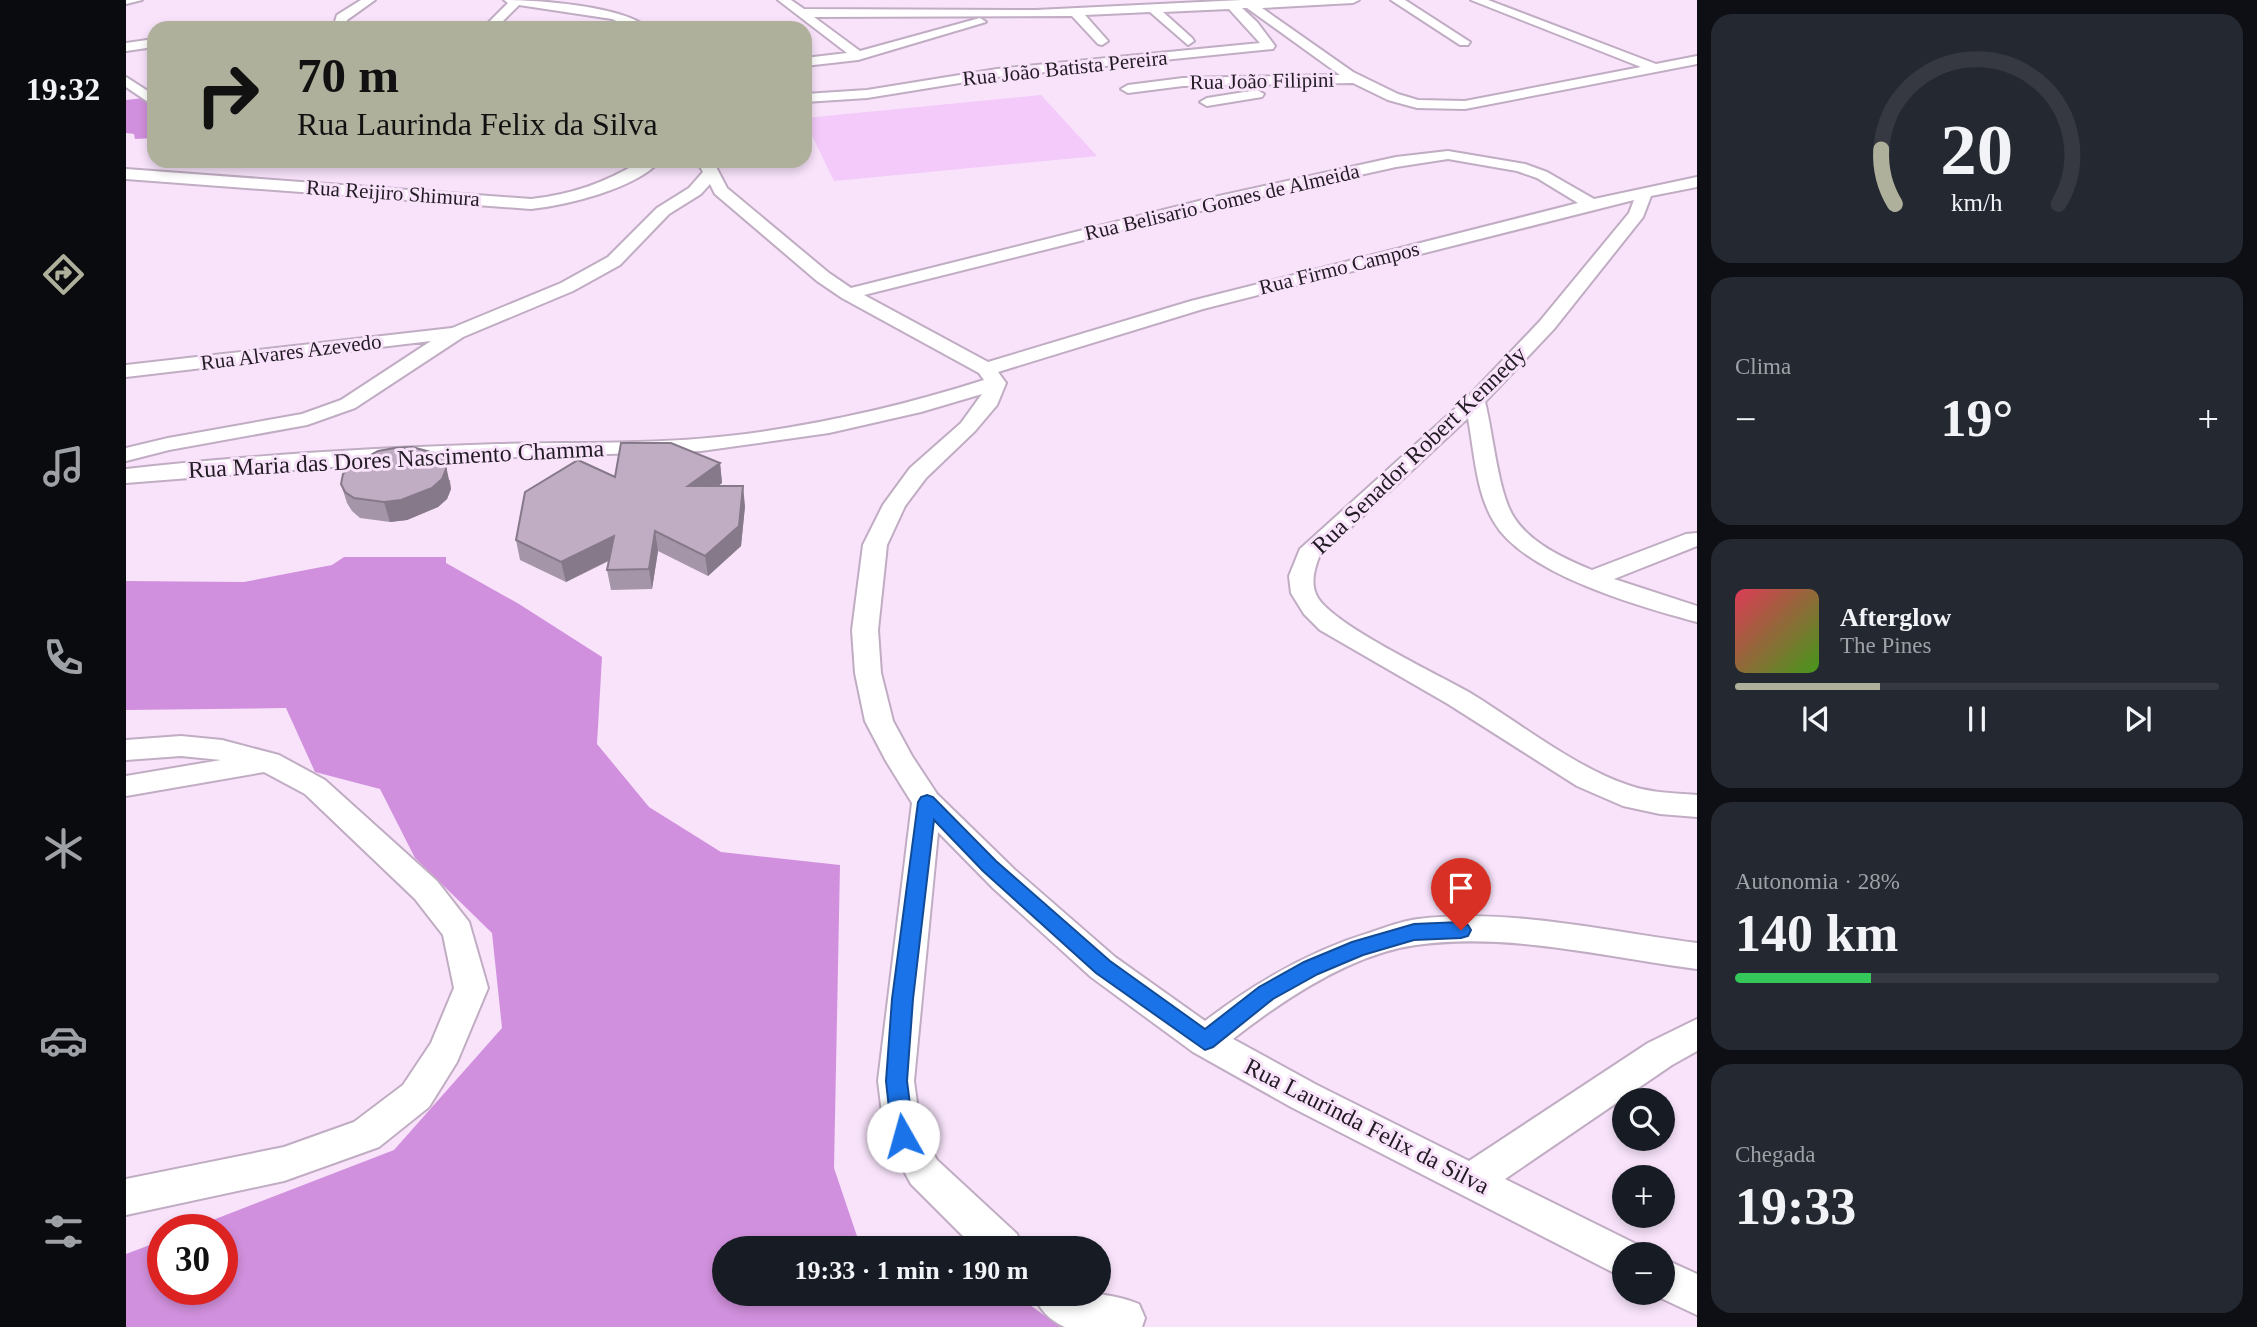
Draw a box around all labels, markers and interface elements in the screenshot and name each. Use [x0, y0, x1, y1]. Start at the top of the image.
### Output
street label: Rua João Batista Pereira [961, 45, 1169, 91]
text: 70 m [297, 48, 399, 103]
icon: right [182, 49, 273, 140]
street label: Rua João Filipini [1189, 68, 1335, 94]
text: 19:32 [26, 71, 100, 107]
text: Rua Laurinda Felix da Silva [297, 106, 658, 142]
text: 20 [1941, 110, 2013, 191]
street label: Rua Belisario Gomes de Almeida [1082, 159, 1362, 245]
street label: Rua Reijiro Shimura [305, 175, 481, 211]
text: km/h [1951, 189, 2003, 216]
street label: Rua Firmo Campos [1256, 236, 1422, 300]
icon: directions [39, 250, 88, 299]
street label: Rua Alvares Azevedo [199, 329, 383, 375]
street label: Rua Senador Robert Kennedy [1307, 341, 1531, 559]
text: Clima [1735, 354, 1791, 379]
text: 19° [1941, 390, 2013, 447]
text: − [1735, 398, 1756, 440]
text: + [2198, 398, 2219, 440]
street label: Rua Maria das Dores Nascimento Chamma [187, 435, 605, 483]
icon: music [39, 442, 88, 491]
text: Afterglow [1840, 603, 1951, 632]
icon: phone [39, 633, 88, 682]
text: The Pines [1840, 633, 1931, 658]
icon: previous [1797, 700, 1835, 738]
icon: pause [1958, 700, 1996, 738]
icon: next [2119, 700, 2157, 738]
icon: climate [39, 824, 88, 873]
pin [1431, 858, 1491, 930]
icon: arrive [1442, 869, 1480, 907]
text: Autonomia · 28% [1735, 869, 1900, 894]
text: 140 km [1735, 905, 1898, 962]
icon: car [39, 1016, 88, 1065]
street label: Rua Laurinda Felix da Silva [1241, 1053, 1494, 1199]
map controls [1612, 1088, 1675, 1305]
button: search [1612, 1088, 1675, 1151]
position arrow [866, 1099, 940, 1173]
text: Chegada [1735, 1142, 1815, 1167]
button: + [1612, 1165, 1675, 1228]
text: 19:33 [1735, 1178, 1856, 1235]
icon: filters [39, 1207, 88, 1256]
speed limit sign: 30 [147, 1214, 238, 1305]
button: − [1612, 1242, 1675, 1305]
text: 19:33 · 1 min · 190 m [795, 1256, 1029, 1285]

